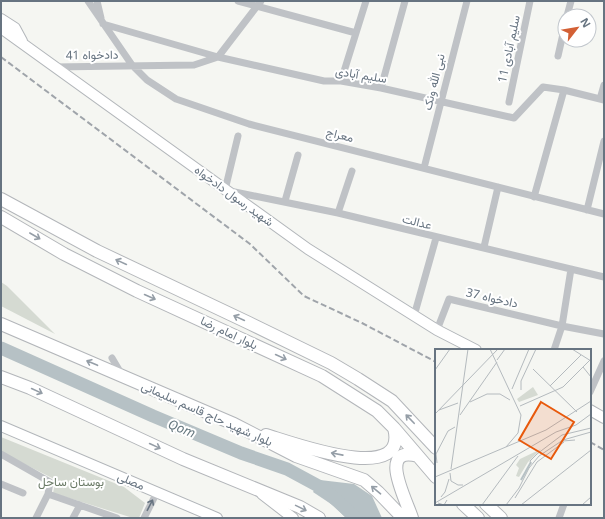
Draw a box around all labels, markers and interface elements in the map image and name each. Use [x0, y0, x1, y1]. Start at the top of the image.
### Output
north arrow [557, 8, 597, 48]
street label: سلیم آبادی 11 [493, 13, 524, 84]
text: N [577, 15, 595, 30]
street label: دادخواه 41 [65, 46, 119, 63]
street label: نبی الله ونک [418, 52, 449, 112]
street label: سلیم آبادی [334, 62, 388, 87]
street label: معراج [324, 123, 356, 147]
street label: شهید رسول دادخواه [191, 161, 277, 230]
street label: عدالت [400, 210, 434, 233]
one-way arrow [29, 233, 41, 241]
one-way arrow [116, 258, 128, 265]
street label: دادخواه 37 [464, 283, 520, 312]
one-way arrow [143, 294, 155, 301]
street label: بلوار امام رضا [198, 312, 261, 353]
one-way arrow [233, 314, 245, 321]
inset map [435, 349, 591, 505]
one-way arrow [274, 354, 286, 361]
one-way arrow [86, 359, 98, 366]
street label: بلوار شهید حاج قاسم سلیمانی [138, 377, 276, 451]
one-way arrow [31, 388, 43, 395]
water label: Qom [166, 414, 198, 442]
one-way arrow [405, 414, 415, 424]
one-way arrow [149, 443, 161, 450]
one-way arrow [331, 449, 344, 457]
street label: مصلی [115, 467, 148, 494]
park label: بوستان ساحل [38, 473, 104, 490]
one-way arrow [371, 486, 381, 495]
one-way arrow [147, 499, 154, 511]
one-way arrow [294, 505, 306, 512]

